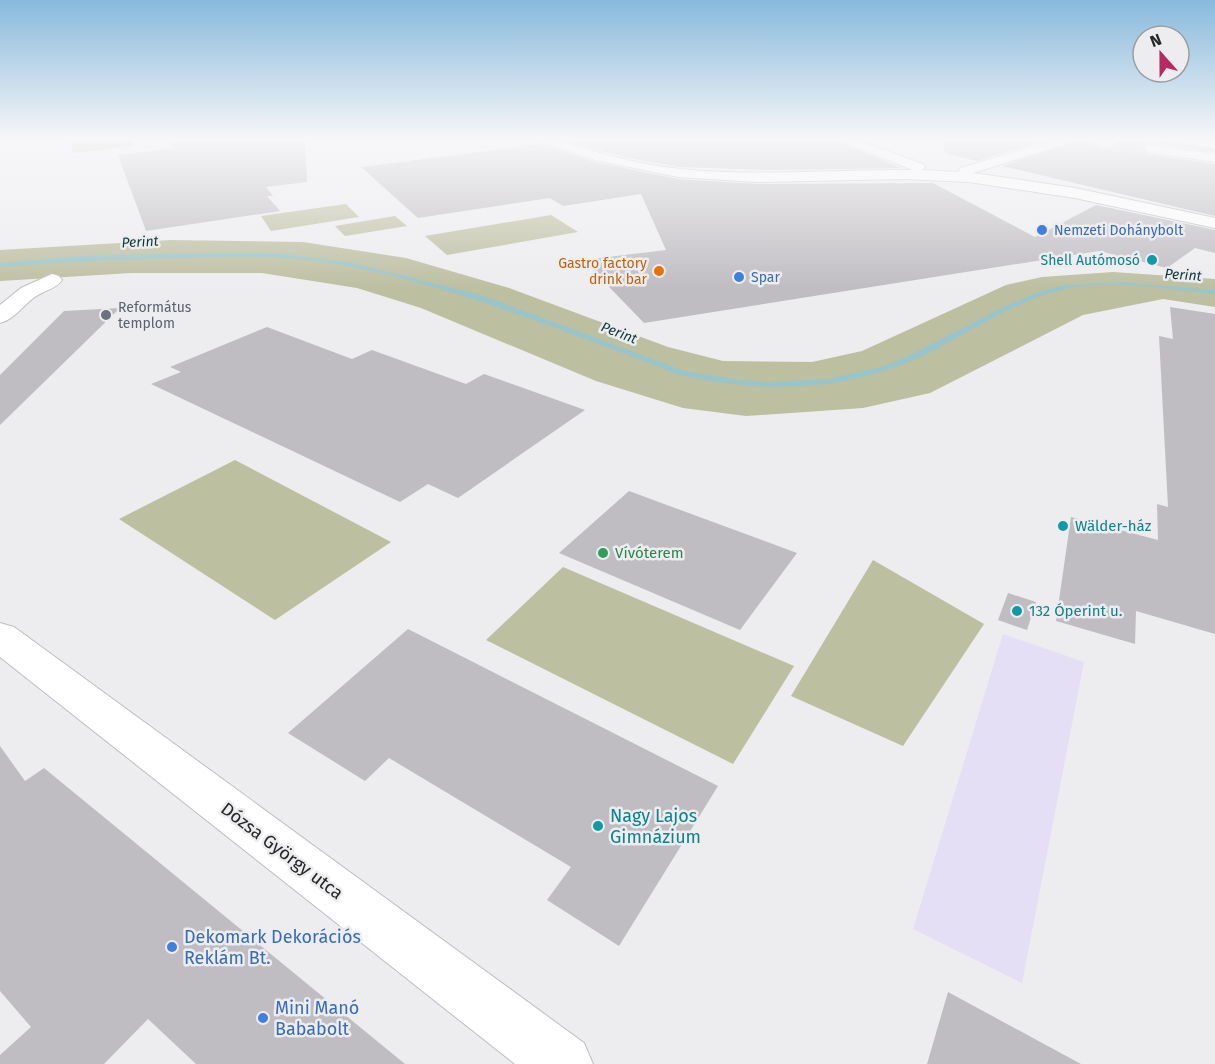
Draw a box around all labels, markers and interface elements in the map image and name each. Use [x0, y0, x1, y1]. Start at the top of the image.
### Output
north arrow [1131, 24, 1191, 84]
text: N [1147, 30, 1164, 51]
place label: Nemzeti Dohánybolt [1054, 222, 1184, 239]
marker: Nemzeti Dohánybolt [1035, 223, 1049, 237]
water label: Perint [121, 233, 159, 251]
place label: Shell Autómosó [1041, 252, 1140, 269]
marker: Shell Autómosó [1145, 253, 1159, 267]
place label: Gastro factory drink bar [558, 255, 648, 288]
marker: Gastro factory drink bar [652, 264, 666, 278]
water label: Perint [1164, 265, 1202, 285]
place label: Spar [751, 269, 780, 286]
marker: Spar [732, 270, 746, 284]
place label: Református templom [118, 299, 192, 332]
marker: Református templom [99, 308, 113, 322]
water label: Perint [599, 318, 639, 348]
place label: Wälder-ház [1075, 517, 1152, 535]
marker: Wälder-ház [1056, 519, 1070, 533]
place label: Vívóterem [615, 544, 684, 562]
marker: Vívóterem [596, 546, 610, 560]
place label: 132 Óperint u. [1029, 602, 1122, 620]
marker: 132 Óperint u. [1010, 604, 1024, 618]
street label: Dózsa György utca [216, 798, 348, 904]
place label: Nagy Lajos Gimnázium [610, 805, 701, 848]
marker: Nagy Lajos Gimnázium [591, 819, 605, 833]
place label: Dekomark Dekorációs Reklám Bt. [184, 926, 361, 969]
marker: Dekomark Dekorációs Reklám Bt. [165, 940, 179, 954]
place label: Mini Manó Bababolt [275, 997, 359, 1040]
marker: Mini Manó Bababolt [256, 1011, 270, 1025]

